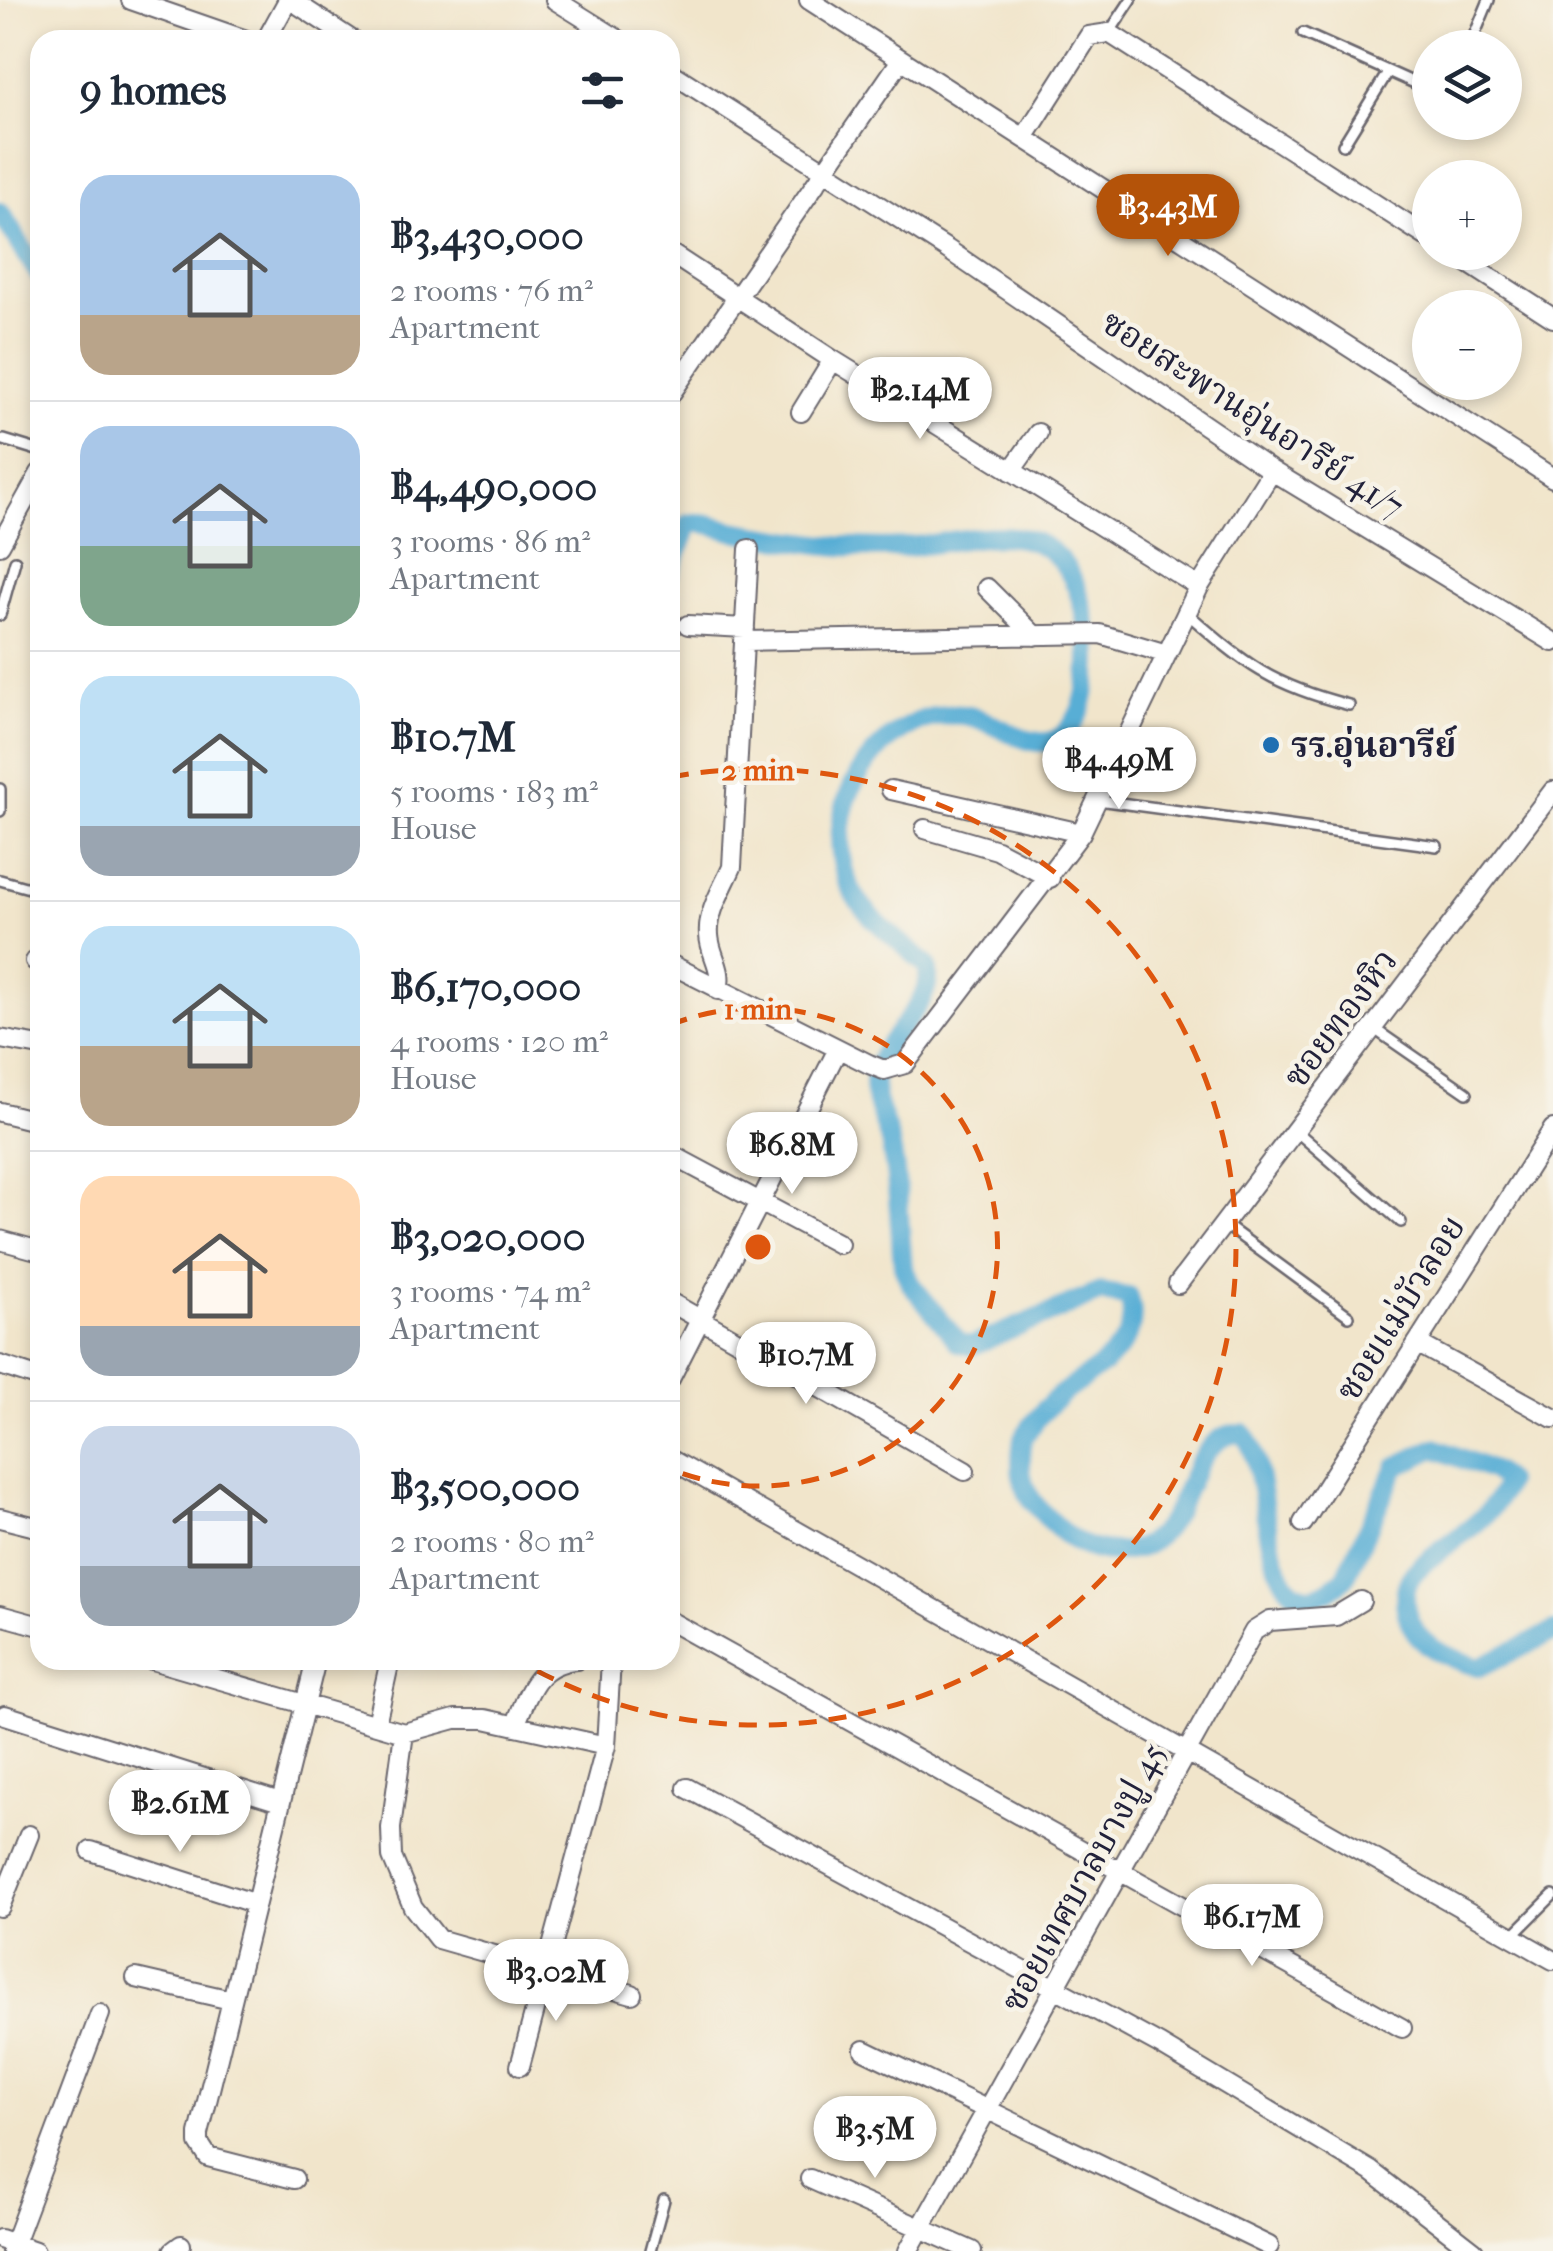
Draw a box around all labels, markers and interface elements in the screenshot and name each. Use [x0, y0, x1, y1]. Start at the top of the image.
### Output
map controls [1412, 30, 1522, 400]
button: layers [1412, 30, 1522, 140]
icon: filters [575, 63, 630, 118]
text: 9 homes [80, 66, 227, 115]
button: + [1412, 160, 1522, 270]
pin: ฿3.43M [1087, 174, 1249, 259]
text: ฿3.43M [1118, 188, 1218, 225]
text: ฿3,430,000 [390, 212, 584, 261]
icon: home [160, 215, 280, 335]
text: 2 rooms · 76 m² [390, 272, 593, 309]
button: − [1412, 290, 1522, 400]
street label: ซอยสะพานอุ่นอารีย์ 41/7 [1093, 301, 1411, 529]
text: Apartment [390, 309, 540, 346]
pin: ฿2.14M [839, 357, 1001, 442]
text: ฿2.14M [870, 371, 970, 408]
text: ฿4,490,000 [390, 463, 597, 512]
icon: home [160, 466, 280, 586]
text: 3 rooms · 86 m² [390, 523, 590, 560]
text: Apartment [390, 560, 540, 597]
text: ฿10.7M [390, 713, 516, 762]
icon: home [160, 716, 280, 836]
place label: รร.อุ่นอารีย์ [1291, 725, 1457, 768]
pin: ฿4.49M [1038, 727, 1200, 812]
marker: รร.อุ่นอารีย์ [1260, 734, 1282, 756]
text: ฿4.49M [1064, 741, 1174, 778]
text: 2 min [721, 753, 795, 788]
text: 5 rooms · 183 m² [390, 773, 598, 810]
text: House [390, 810, 477, 847]
street label: ซอยทองหิว [1275, 941, 1406, 1096]
text: ฿6,170,000 [390, 963, 581, 1012]
icon: home [160, 966, 280, 1086]
text: 1 min [724, 992, 793, 1027]
text: 4 rooms · 120 m² [390, 1023, 608, 1060]
text: House [390, 1060, 477, 1097]
pin: ฿6.8M [722, 1112, 862, 1197]
text: ฿6.8M [749, 1126, 835, 1163]
street label: ซอยแม่บัวลอย [1327, 1208, 1474, 1408]
text: ฿3,020,000 [390, 1213, 586, 1262]
icon: home [160, 1216, 280, 1336]
centre of rings [740, 1229, 776, 1265]
text: 3 rooms · 74 m² [390, 1273, 590, 1310]
text: Apartment [390, 1310, 540, 1347]
pin: ฿10.7M [725, 1322, 887, 1407]
text: ฿10.7M [758, 1336, 854, 1373]
text: ฿3,500,000 [390, 1463, 580, 1512]
icon: home [160, 1466, 280, 1586]
text: 2 rooms · 80 m² [390, 1523, 594, 1560]
text: Apartment [390, 1560, 540, 1597]
street label: ซอยเทศบาลบางปู 45 [992, 1736, 1176, 2020]
pin: ฿2.61M [99, 1770, 261, 1855]
text: ฿2.61M [131, 1784, 229, 1821]
pin: ฿6.17M [1171, 1884, 1333, 1969]
text: ฿6.17M [1203, 1898, 1301, 1935]
pin: ฿3.02M [475, 1939, 637, 2024]
text: ฿3.02M [506, 1953, 606, 1990]
pin: ฿3.5M [805, 2096, 945, 2181]
text: ฿3.5M [836, 2110, 915, 2147]

